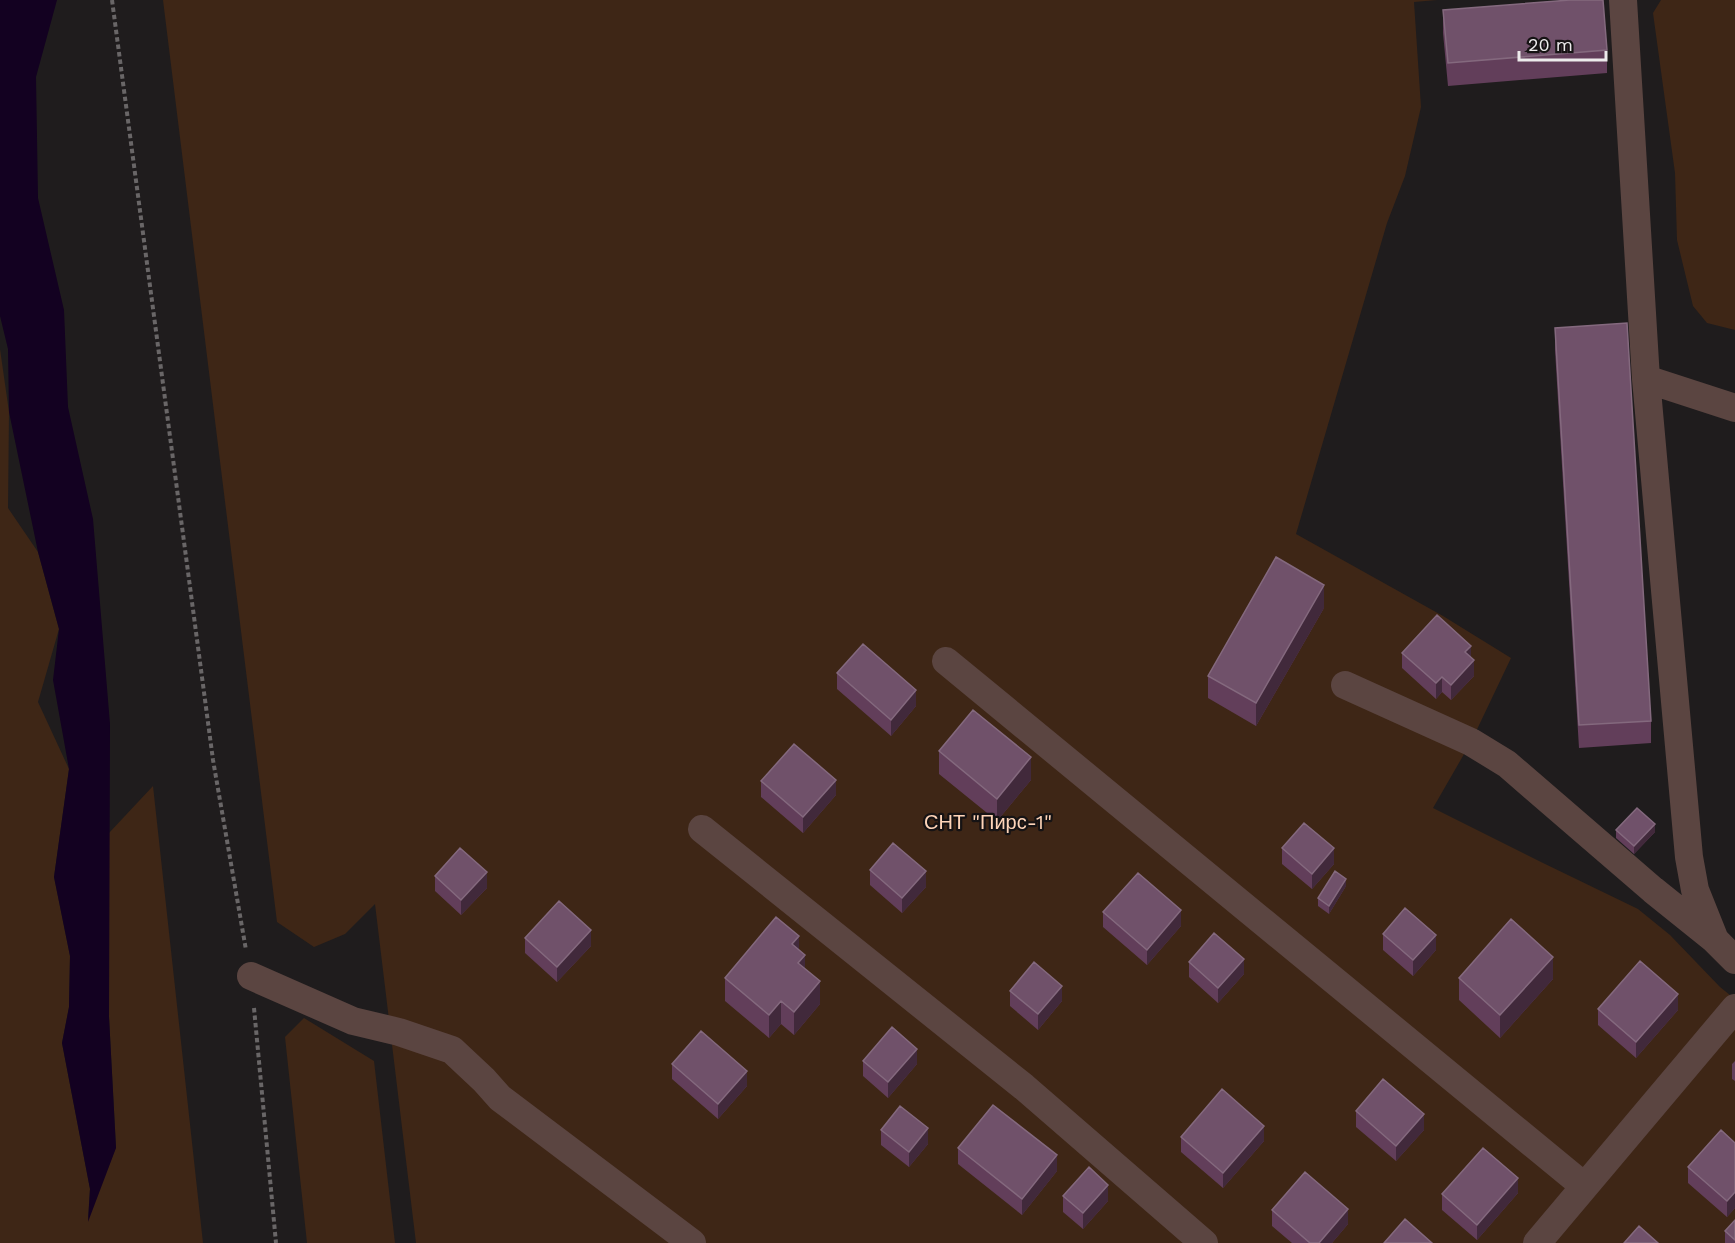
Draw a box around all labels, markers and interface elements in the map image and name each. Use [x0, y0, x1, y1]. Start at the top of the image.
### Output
scale bar [1519, 24, 1606, 62]
text: 20 m [1528, 34, 1573, 55]
park label: СНТ "Пирс-1" [924, 810, 1052, 834]

